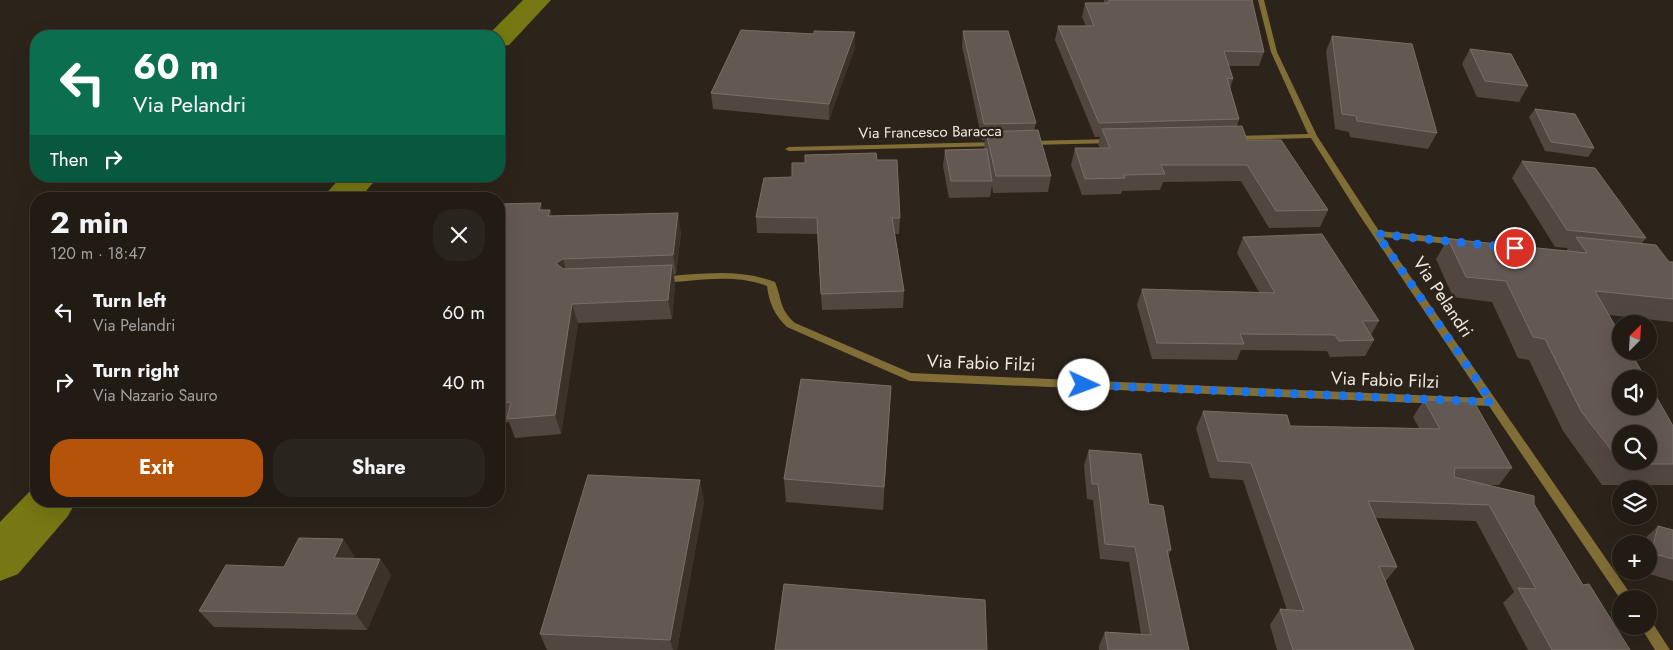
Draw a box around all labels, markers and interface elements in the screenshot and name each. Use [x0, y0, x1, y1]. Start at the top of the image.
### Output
text: 60 m [133, 42, 219, 92]
icon: left [50, 50, 115, 115]
text: Via Pelandri [133, 88, 246, 120]
street label: Via Francesco Baracca [858, 120, 1002, 144]
icon: right [99, 145, 127, 173]
text: Then [50, 146, 89, 173]
text: 2 min [50, 201, 129, 244]
button: close [433, 209, 485, 261]
pin [1494, 227, 1536, 269]
icon: arrive [1501, 234, 1529, 262]
text: 120 m · 18:47 [50, 242, 146, 265]
street label: Via Pelandri [1406, 251, 1480, 343]
text: Turn left [93, 287, 166, 314]
icon: left [50, 298, 78, 326]
text: 60 m [442, 299, 485, 326]
text: Via Pelandri [93, 314, 175, 337]
north arrow [1612, 315, 1658, 360]
map controls [1612, 315, 1657, 635]
street label: Via Fabio Filzi [926, 348, 1036, 378]
text: Turn right [93, 357, 179, 384]
position arrow [1057, 358, 1109, 410]
street label: Via Fabio Filzi [1330, 365, 1440, 395]
icon: right [50, 368, 78, 396]
text: 40 m [442, 369, 485, 396]
button: sound [1612, 370, 1657, 415]
text: Via Nazario Sauro [93, 384, 217, 407]
button: search [1612, 425, 1657, 470]
button: Exit [50, 439, 263, 497]
button: Share [273, 439, 485, 497]
button: layers [1612, 480, 1657, 525]
button: + [1612, 535, 1657, 580]
button: − [1612, 590, 1657, 635]

